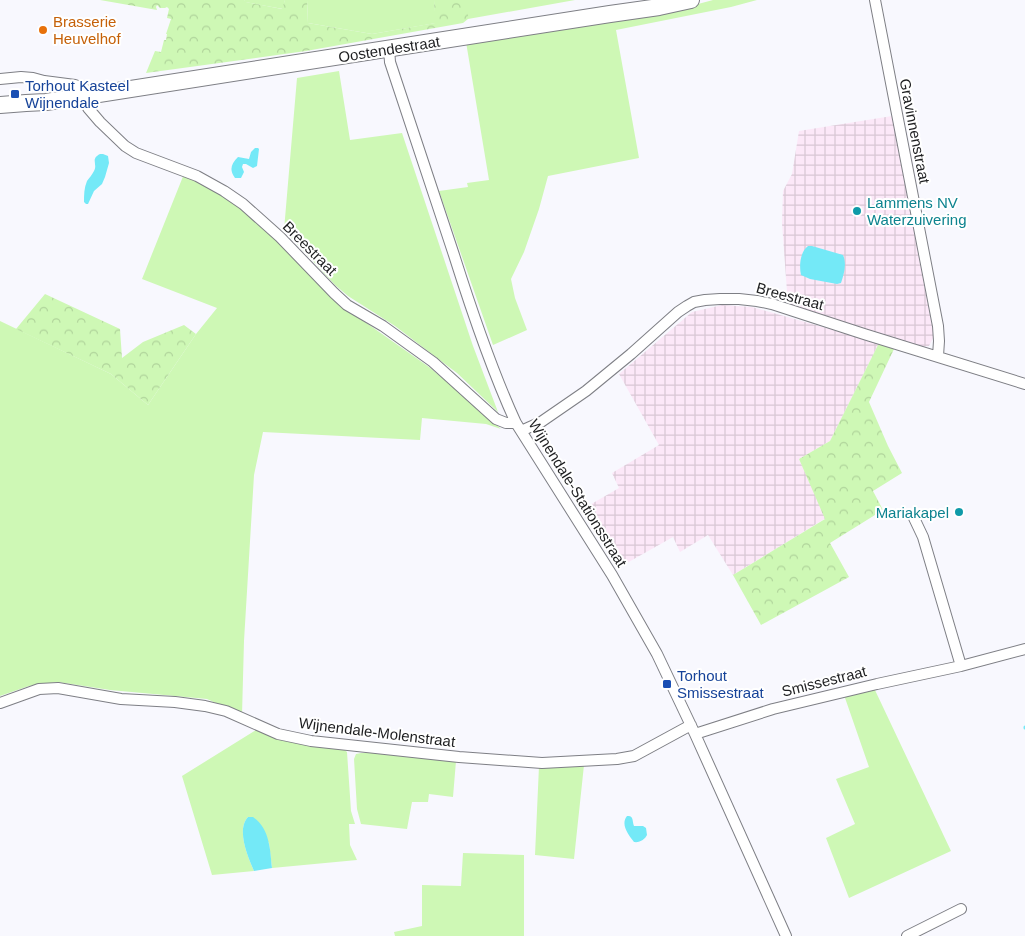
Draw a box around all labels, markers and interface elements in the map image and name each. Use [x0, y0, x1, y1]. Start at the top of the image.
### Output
place label: Brasserie Heuvelhof [53, 13, 121, 47]
marker: Brasserie Heuvelhof [37, 24, 49, 36]
street label: Oostendestraat [337, 32, 442, 65]
place label: Torhout Kasteel Wijnendale [25, 77, 129, 111]
street label: Gravinnenstraat [896, 77, 934, 186]
marker: Torhout Kasteel Wijnendale [9, 88, 21, 100]
place label: Lammens NV Waterzuivering [867, 194, 966, 228]
marker: Lammens NV Waterzuivering [851, 205, 863, 217]
street label: Breestraat [280, 218, 341, 279]
street label: Breestraat [754, 279, 826, 313]
street label: Wijnendale-Stationsstraat [526, 416, 631, 571]
place label: Mariakapel [876, 504, 949, 521]
marker: Mariakapel [953, 506, 965, 518]
street label: Smissestraat [780, 662, 869, 700]
place label: Torhout Smissestraat [677, 667, 765, 701]
marker: Torhout Smissestraat [661, 678, 673, 690]
street label: Wijnendale-Molenstraat [298, 714, 457, 750]

